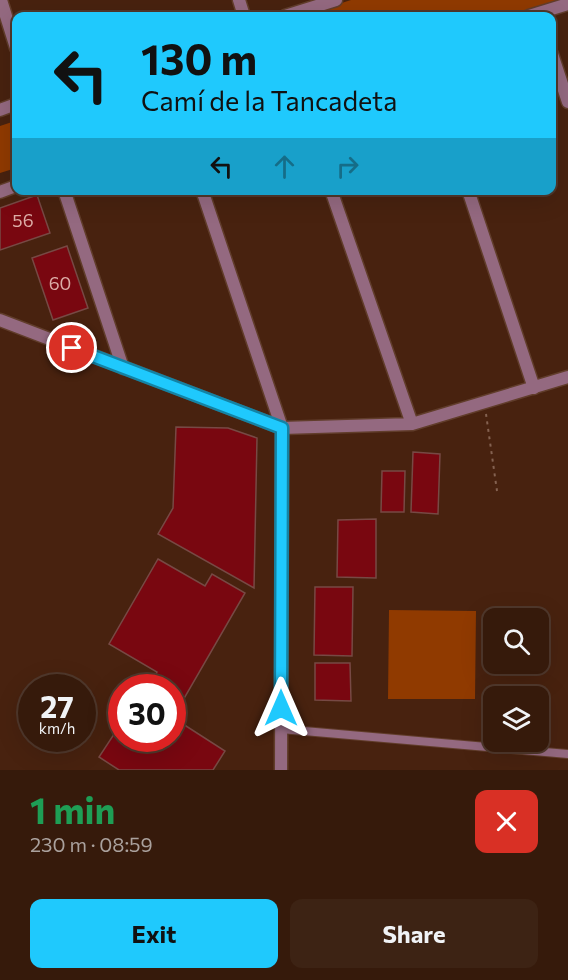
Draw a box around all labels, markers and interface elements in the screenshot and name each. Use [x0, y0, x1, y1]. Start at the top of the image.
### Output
text: 130 m [141, 32, 257, 84]
icon: left [42, 36, 120, 114]
text: Camí de la Tancadeta [141, 84, 397, 117]
icon: left [205, 150, 238, 183]
icon: ahead [268, 150, 301, 183]
icon: right [331, 150, 364, 183]
house number: 56 [12, 209, 34, 231]
house number: 60 [49, 272, 71, 294]
pin [46, 322, 97, 373]
icon: arrive [55, 331, 88, 364]
map controls [483, 608, 549, 752]
button: search [483, 608, 549, 674]
speed limit sign: 30 [108, 674, 186, 752]
position arrow [249, 676, 313, 740]
button: layers [483, 686, 549, 752]
text: 27 [40, 687, 74, 724]
text: km/h [39, 719, 75, 737]
text: 1 min [30, 787, 115, 831]
button: close [475, 790, 538, 853]
text: 230 m · 08:59 [30, 832, 153, 856]
button: Exit [30, 899, 278, 968]
button: Share [290, 899, 538, 968]

